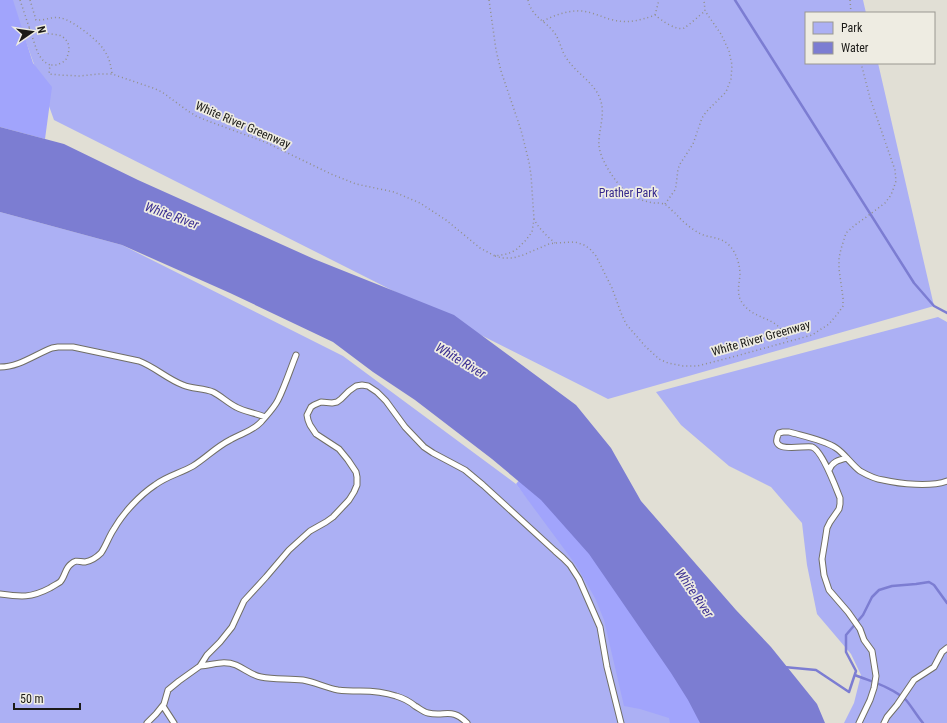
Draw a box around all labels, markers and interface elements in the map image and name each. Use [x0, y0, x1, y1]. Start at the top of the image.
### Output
north arrow [12, 12, 52, 52]
legend [805, 12, 935, 64]
text: Park [841, 21, 863, 35]
text: N [34, 25, 48, 35]
text: Water [841, 41, 869, 55]
street label: White River Greenway [193, 99, 293, 151]
park label: Prather Park [599, 186, 658, 200]
water label: White River [143, 199, 202, 232]
street label: White River Greenway [710, 317, 812, 359]
water label: White River [433, 340, 490, 382]
water label: White River [672, 566, 717, 621]
scale bar [14, 685, 80, 711]
text: 50 m [20, 692, 44, 706]

